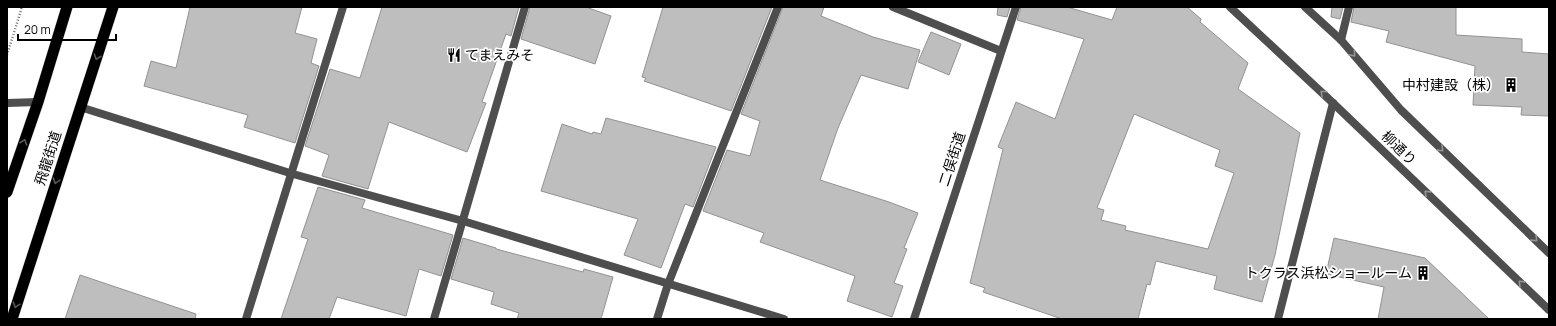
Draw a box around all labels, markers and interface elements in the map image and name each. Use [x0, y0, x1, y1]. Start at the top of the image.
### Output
scale bar [18, 16, 116, 42]
text: 20 m [24, 21, 51, 38]
place label: てまえみそ [465, 45, 534, 64]
restaurant icon: てまえみそ [446, 47, 462, 63]
one-way arrow [1348, 49, 1355, 56]
one-way arrow [93, 54, 101, 61]
place label: 中村建設（株） [1402, 75, 1500, 94]
building icon: 中村建設（株） [1503, 77, 1519, 93]
one-way arrow [1320, 91, 1328, 98]
street label: 柳通り [1378, 126, 1421, 169]
street label: 飛龍街道 [30, 128, 65, 187]
street label: 二俣街道 [934, 129, 969, 188]
one-way arrow [20, 138, 28, 145]
one-way arrow [1436, 144, 1444, 152]
one-way arrow [52, 177, 61, 184]
one-way arrow [1424, 190, 1432, 198]
one-way arrow [1530, 235, 1538, 242]
place label: トクラス浜松ショールーム [1245, 263, 1412, 282]
building icon: トクラス浜松ショールーム [1415, 265, 1431, 281]
one-way arrow [1518, 280, 1526, 288]
one-way arrow [13, 301, 21, 308]

